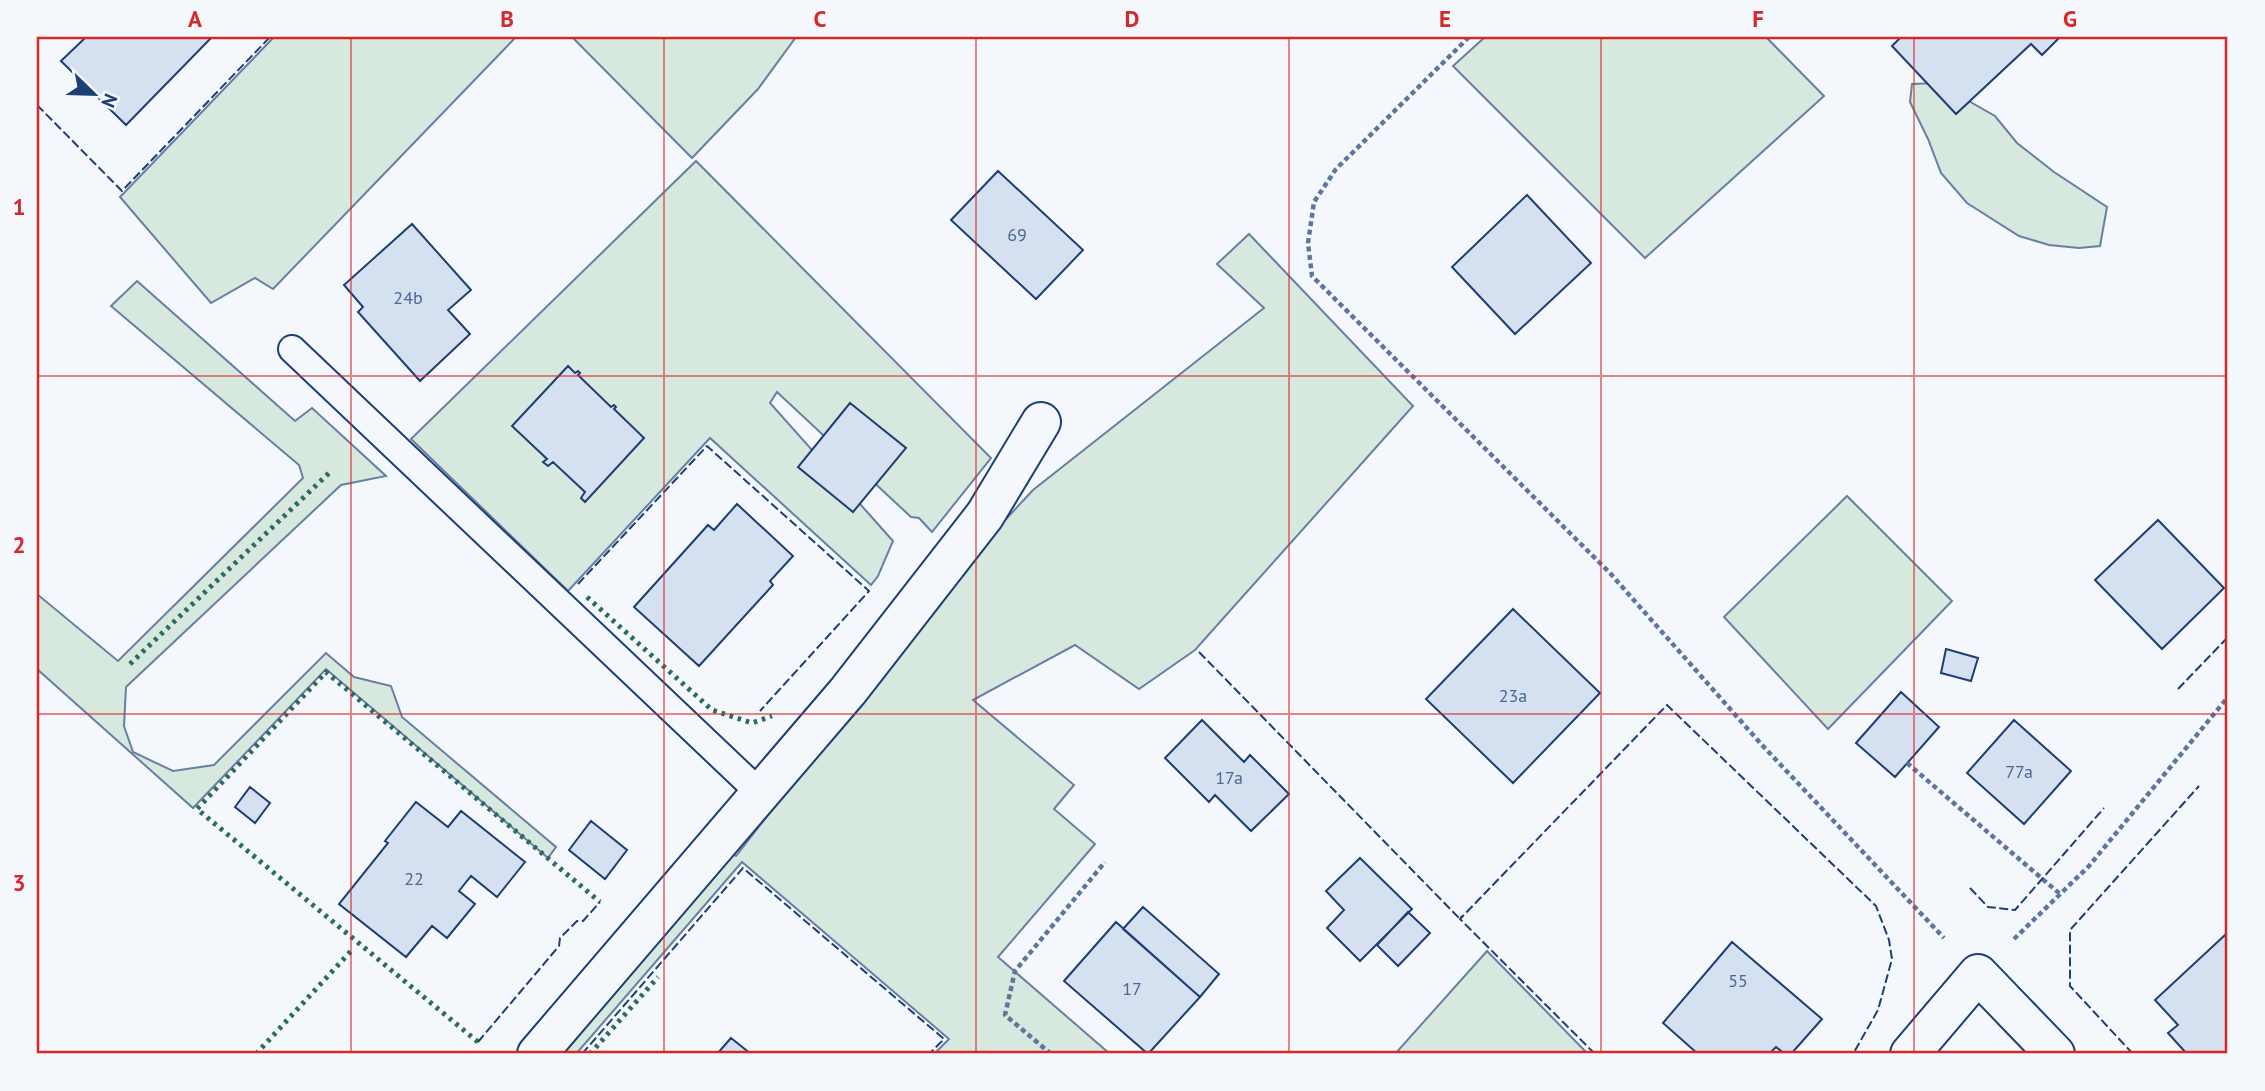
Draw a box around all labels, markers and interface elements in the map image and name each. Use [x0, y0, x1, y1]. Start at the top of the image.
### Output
text: A [188, 4, 202, 33]
text: B [500, 4, 514, 33]
text: C [814, 4, 827, 33]
text: D [1125, 4, 1139, 33]
text: E [1439, 4, 1451, 33]
text: F [1752, 4, 1764, 33]
text: G [2063, 4, 2077, 33]
north arrow [60, 60, 130, 130]
text: N [96, 90, 123, 111]
text: 1 [12, 192, 26, 221]
house number: 69 [1007, 223, 1027, 246]
house number: 24b [393, 286, 423, 309]
text: 2 [12, 530, 26, 559]
house number: 23a [1499, 684, 1527, 707]
house number: 77a [2005, 760, 2033, 783]
house number: 17a [1215, 766, 1243, 789]
house number: 22 [404, 867, 424, 890]
text: 3 [12, 868, 26, 897]
house number: 55 [1728, 969, 1748, 992]
house number: 17 [1122, 977, 1142, 1000]

